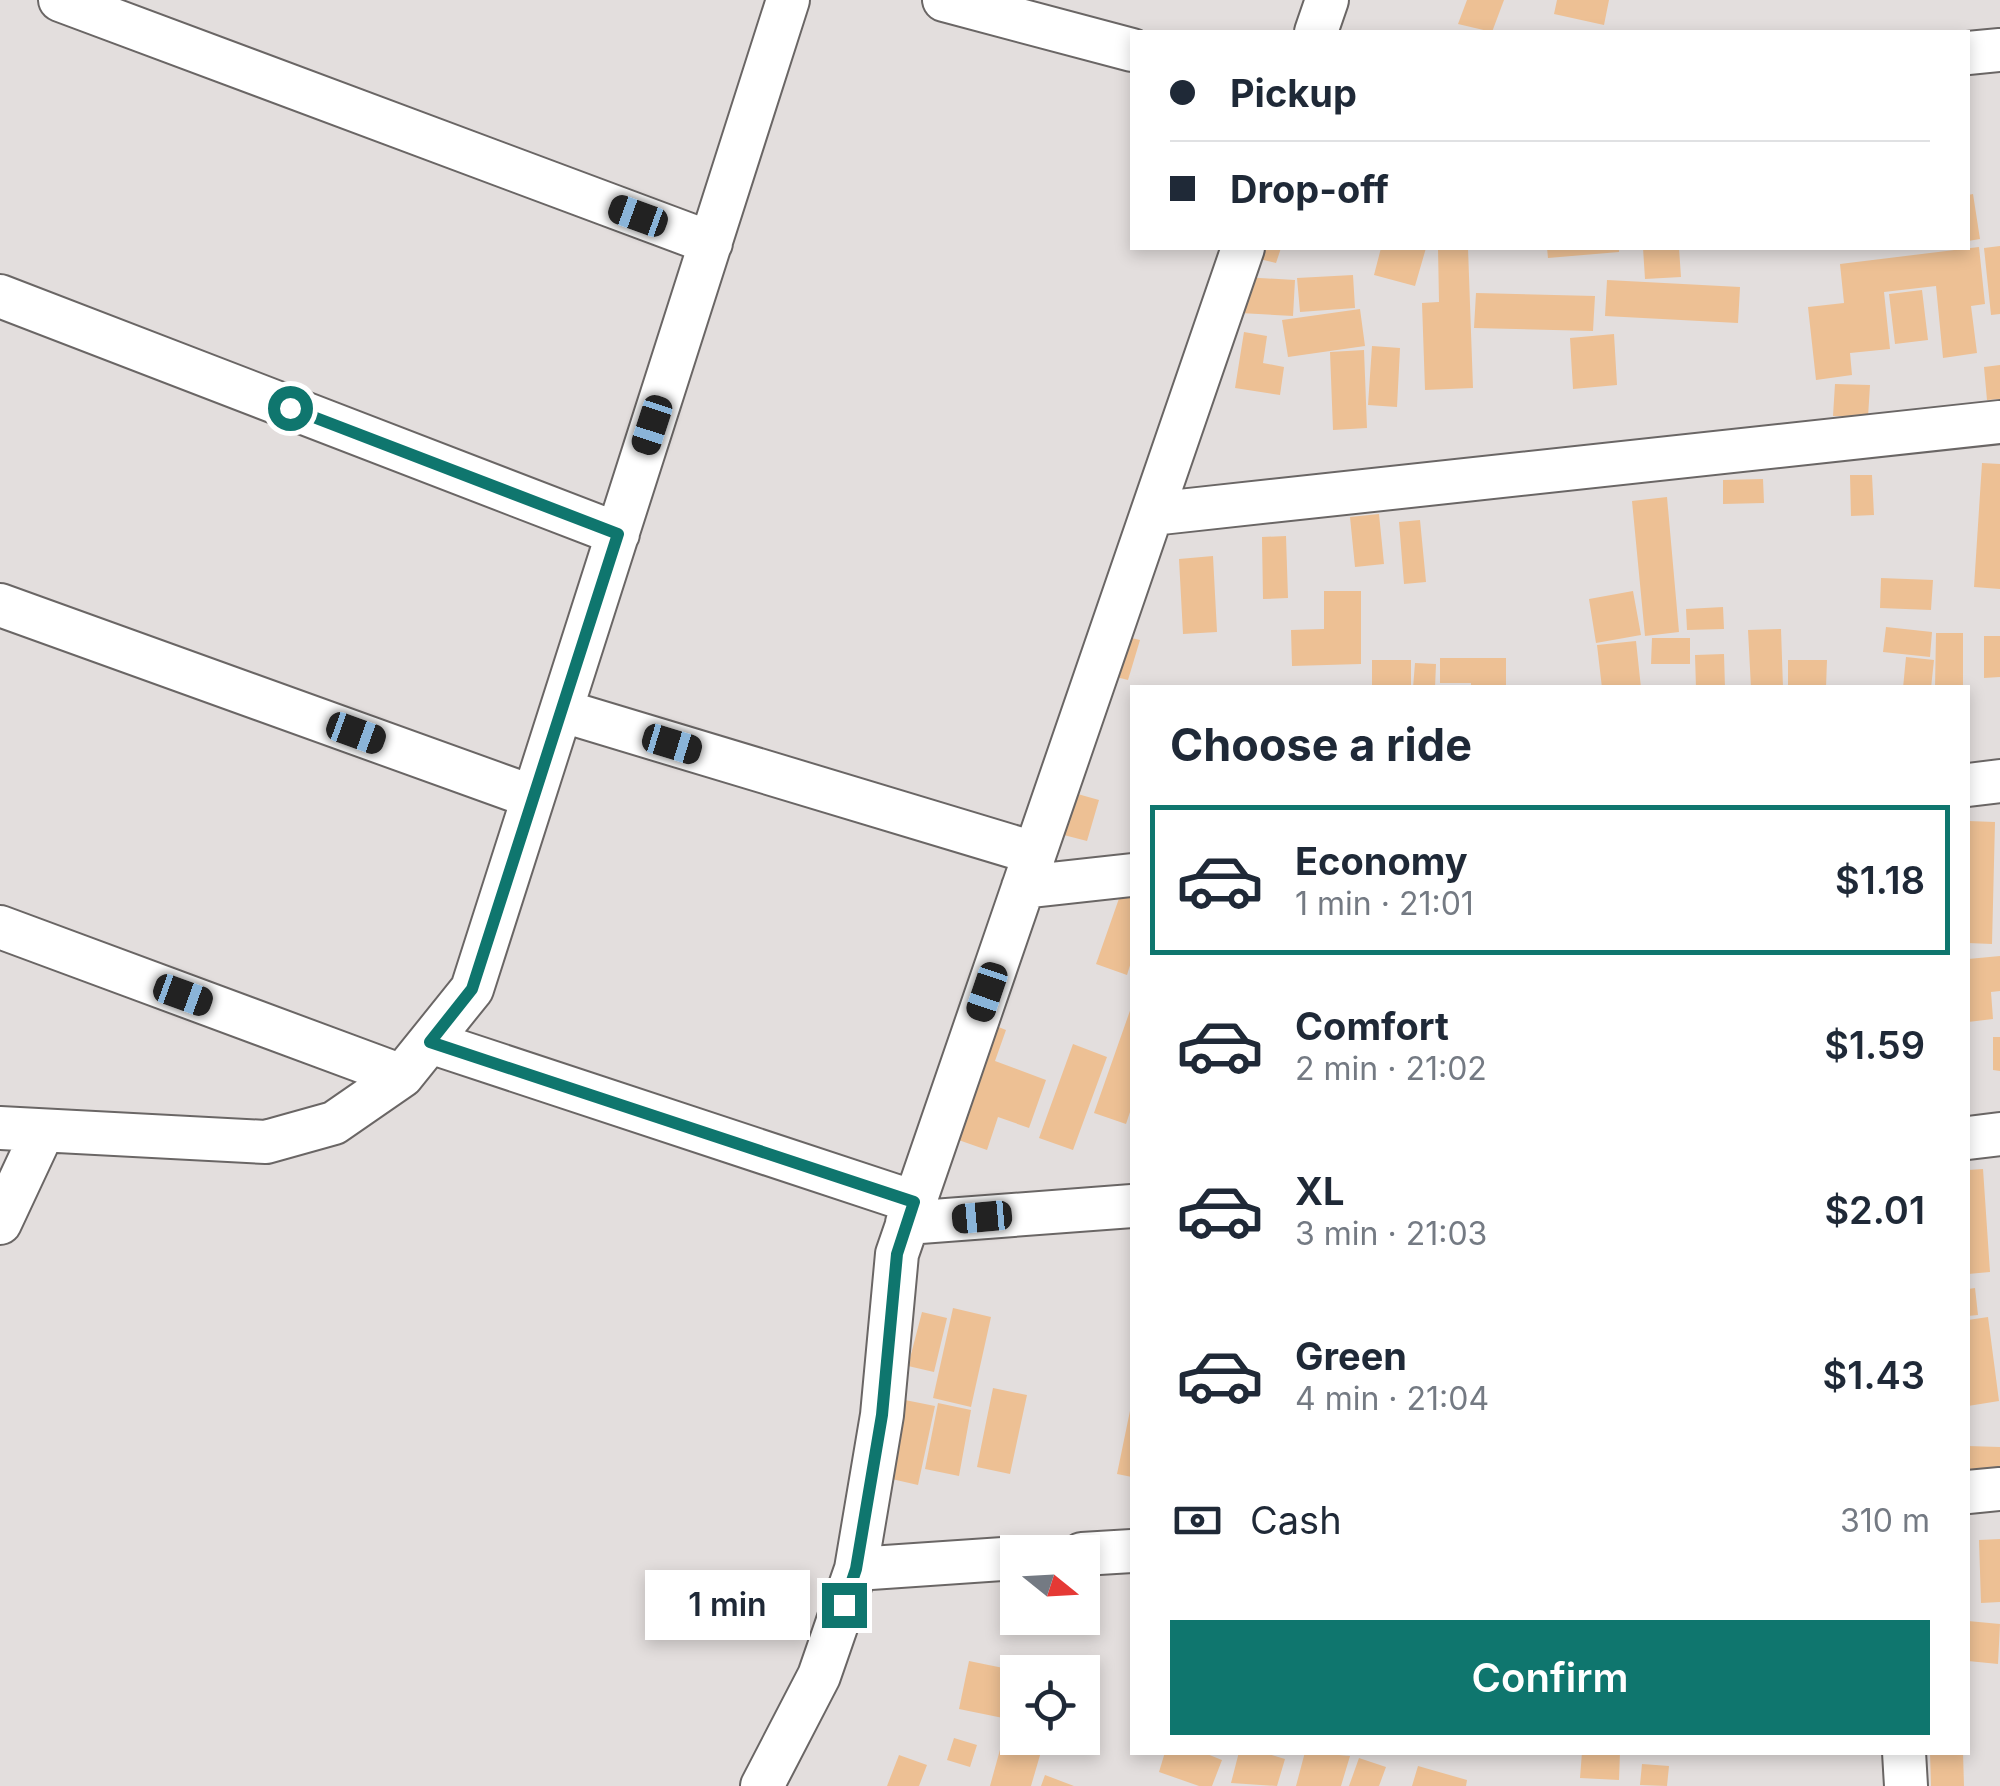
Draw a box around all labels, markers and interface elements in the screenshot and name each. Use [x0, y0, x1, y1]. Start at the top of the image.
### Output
text: Pickup [1230, 70, 1357, 116]
text: Drop-off [1230, 166, 1389, 212]
car [605, 192, 671, 240]
route start [268, 386, 313, 431]
car [628, 392, 676, 458]
car [323, 709, 389, 757]
text: Choose a ride [1170, 717, 1472, 772]
car [639, 721, 705, 767]
icon: car [1175, 835, 1265, 925]
text: Economy [1295, 838, 1468, 884]
text: $1.18 [1835, 857, 1925, 903]
text: 1 min · 21:01 [1295, 884, 1474, 923]
car [963, 959, 1011, 1025]
car [150, 971, 216, 1019]
icon: car [1175, 1000, 1265, 1090]
text: Comfort [1295, 1003, 1449, 1049]
text: $1.59 [1824, 1022, 1925, 1068]
text: 2 min · 21:02 [1295, 1049, 1487, 1088]
icon: car [1175, 1165, 1265, 1255]
text: XL [1295, 1168, 1345, 1214]
text: $2.01 [1824, 1187, 1925, 1233]
car [951, 1199, 1013, 1235]
text: 3 min · 21:03 [1295, 1214, 1487, 1253]
icon: car [1175, 1330, 1265, 1420]
text: Green [1295, 1333, 1407, 1379]
text: $1.43 [1823, 1352, 1925, 1398]
text: 4 min · 21:04 [1295, 1379, 1489, 1418]
icon: cash [1170, 1493, 1225, 1548]
text: Cash [1250, 1497, 1342, 1543]
text: 310 m [1840, 1501, 1930, 1540]
north arrow [1000, 1535, 1100, 1635]
map controls [1000, 1535, 1100, 1755]
callout: 1 min [644, 1570, 809, 1640]
route end [822, 1583, 867, 1628]
text: 1 min [688, 1585, 767, 1624]
button: Confirm [1170, 1620, 1930, 1735]
button: locate [1000, 1655, 1100, 1755]

